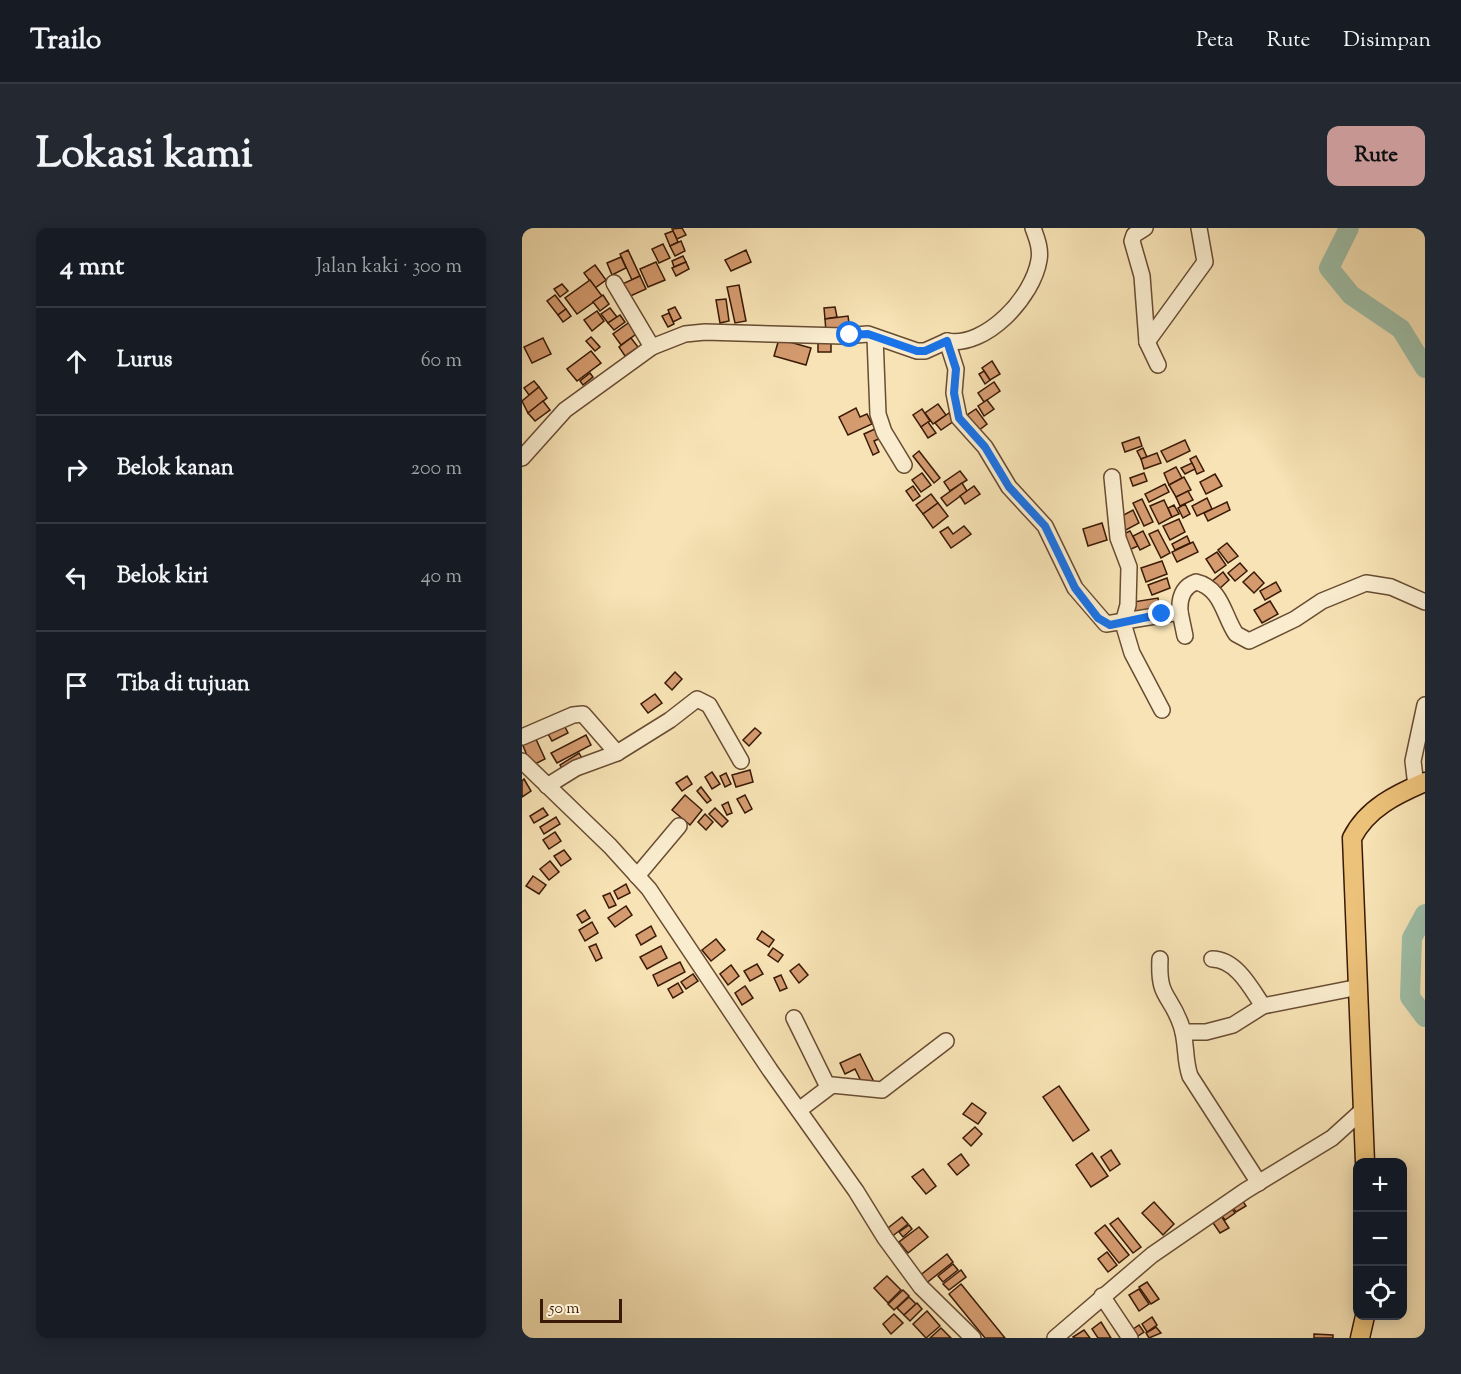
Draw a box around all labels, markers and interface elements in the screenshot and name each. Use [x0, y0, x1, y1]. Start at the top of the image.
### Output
text: Trailo [30, 21, 101, 61]
text: Peta [1196, 26, 1234, 56]
text: Rute [1267, 26, 1310, 56]
text: Disimpan [1343, 26, 1431, 56]
text: Lokasi kami [36, 126, 253, 186]
button: Rute [1327, 126, 1425, 186]
text: 4 mnt [60, 249, 124, 286]
text: Jalan kaki · 300 m [316, 253, 462, 282]
route start [836, 321, 862, 347]
icon: ahead [60, 345, 93, 378]
text: Lurus [117, 345, 173, 377]
text: 60 m [421, 347, 462, 376]
icon: right [60, 453, 93, 486]
text: Belok kanan [117, 453, 234, 485]
text: 200 m [411, 455, 462, 484]
icon: left [60, 561, 93, 594]
text: Belok kiri [117, 561, 208, 593]
text: 40 m [421, 563, 462, 592]
route end [1148, 600, 1174, 626]
icon: arrive [60, 669, 93, 702]
text: Tiba di tujuan [117, 669, 250, 701]
map controls [1353, 1158, 1407, 1320]
button: + [1353, 1158, 1407, 1212]
button: − [1353, 1212, 1407, 1266]
button: locate [1353, 1266, 1407, 1320]
scale bar [540, 1296, 622, 1324]
text: 50 m [549, 1298, 580, 1321]

